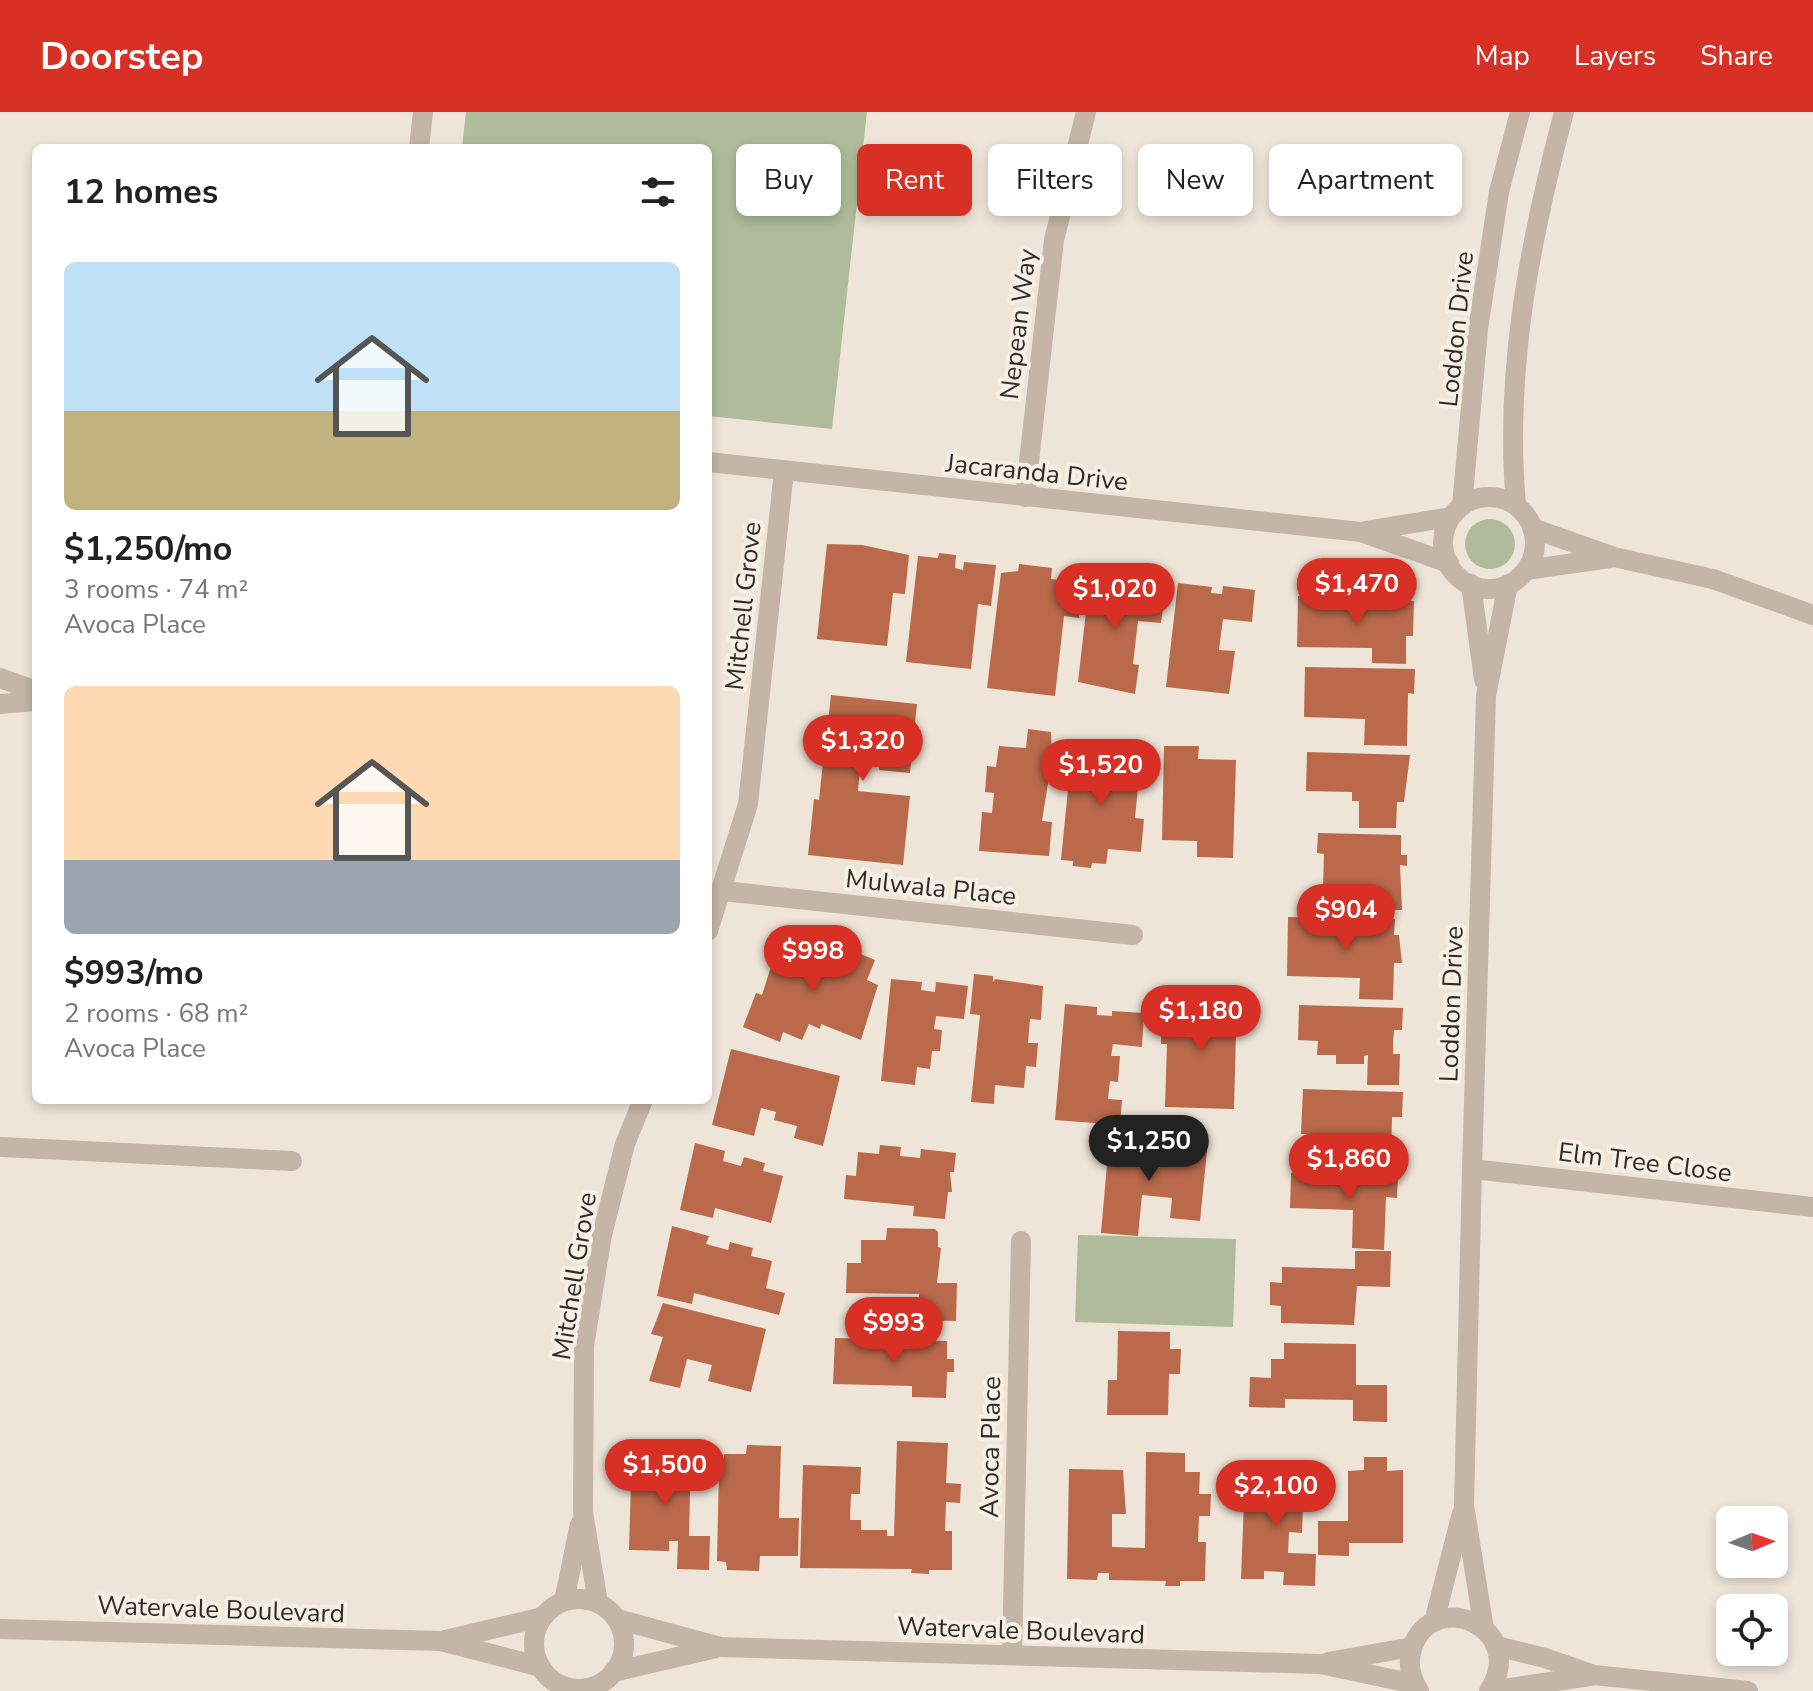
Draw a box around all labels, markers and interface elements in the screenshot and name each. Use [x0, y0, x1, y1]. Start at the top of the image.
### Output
text: Doorstep [40, 31, 204, 82]
text: Map [1475, 37, 1530, 75]
text: Layers [1574, 37, 1656, 75]
text: Share [1700, 37, 1773, 75]
chip: Buy [736, 144, 841, 216]
chip: Rent [857, 144, 972, 216]
chip: Filters [988, 144, 1122, 216]
chip: New [1138, 144, 1253, 216]
chip: Apartment [1269, 144, 1462, 216]
text: 12 homes [64, 169, 218, 215]
icon: filters [636, 170, 680, 214]
street label: Nepean Way [992, 246, 1045, 401]
street label: Loddon Drive [1431, 249, 1482, 409]
icon: home [300, 314, 444, 458]
street label: Jacaranda Drive [943, 445, 1130, 499]
street label: Mitchell Grove [717, 520, 770, 692]
text: $1,250/mo [64, 526, 232, 572]
pin: $1,470 [1292, 558, 1422, 626]
pin: $1,020 [1050, 563, 1180, 631]
text: $1,470 [1315, 566, 1399, 601]
text: $1,020 [1073, 571, 1157, 606]
text: 3 rooms · 74 m² [64, 572, 248, 607]
text: Avoca Place [64, 607, 206, 642]
pin: $1,320 [798, 715, 928, 783]
text: $1,320 [821, 723, 905, 758]
icon: home [300, 738, 444, 882]
pin: $1,520 [1036, 739, 1166, 807]
text: $1,520 [1059, 747, 1143, 782]
street label: Mulwala Place [844, 861, 1018, 914]
pin: $904 [1299, 884, 1393, 952]
text: $904 [1315, 892, 1377, 927]
pin: $998 [766, 925, 860, 993]
street label: Loddon Drive [1431, 925, 1472, 1083]
text: $998 [782, 933, 844, 968]
text: $993/mo [64, 950, 204, 996]
pin: $1,180 [1136, 985, 1266, 1053]
text: $1,180 [1159, 993, 1243, 1028]
text: 2 rooms · 68 m² [64, 996, 248, 1031]
text: Avoca Place [64, 1031, 206, 1066]
pin: $1,250 [1084, 1115, 1214, 1183]
text: $1,250 [1107, 1123, 1191, 1158]
pin: $1,860 [1284, 1133, 1414, 1201]
street label: Elm Tree Close [1556, 1134, 1734, 1191]
text: $1,860 [1307, 1141, 1391, 1176]
street label: Mitchell Grove [544, 1190, 605, 1362]
pin: $993 [847, 1297, 941, 1365]
text: $993 [863, 1305, 925, 1340]
street label: Avoca Place [972, 1376, 1009, 1518]
pin: $1,500 [600, 1439, 730, 1507]
text: $1,500 [623, 1447, 707, 1482]
pin: $2,100 [1211, 1460, 1341, 1528]
text: $2,100 [1234, 1468, 1318, 1503]
north arrow [1716, 1506, 1788, 1578]
map controls [1716, 1506, 1788, 1666]
street label: Watervale Boulevard [97, 1588, 345, 1631]
button: locate [1716, 1594, 1788, 1666]
street label: Watervale Boulevard [897, 1609, 1145, 1652]

